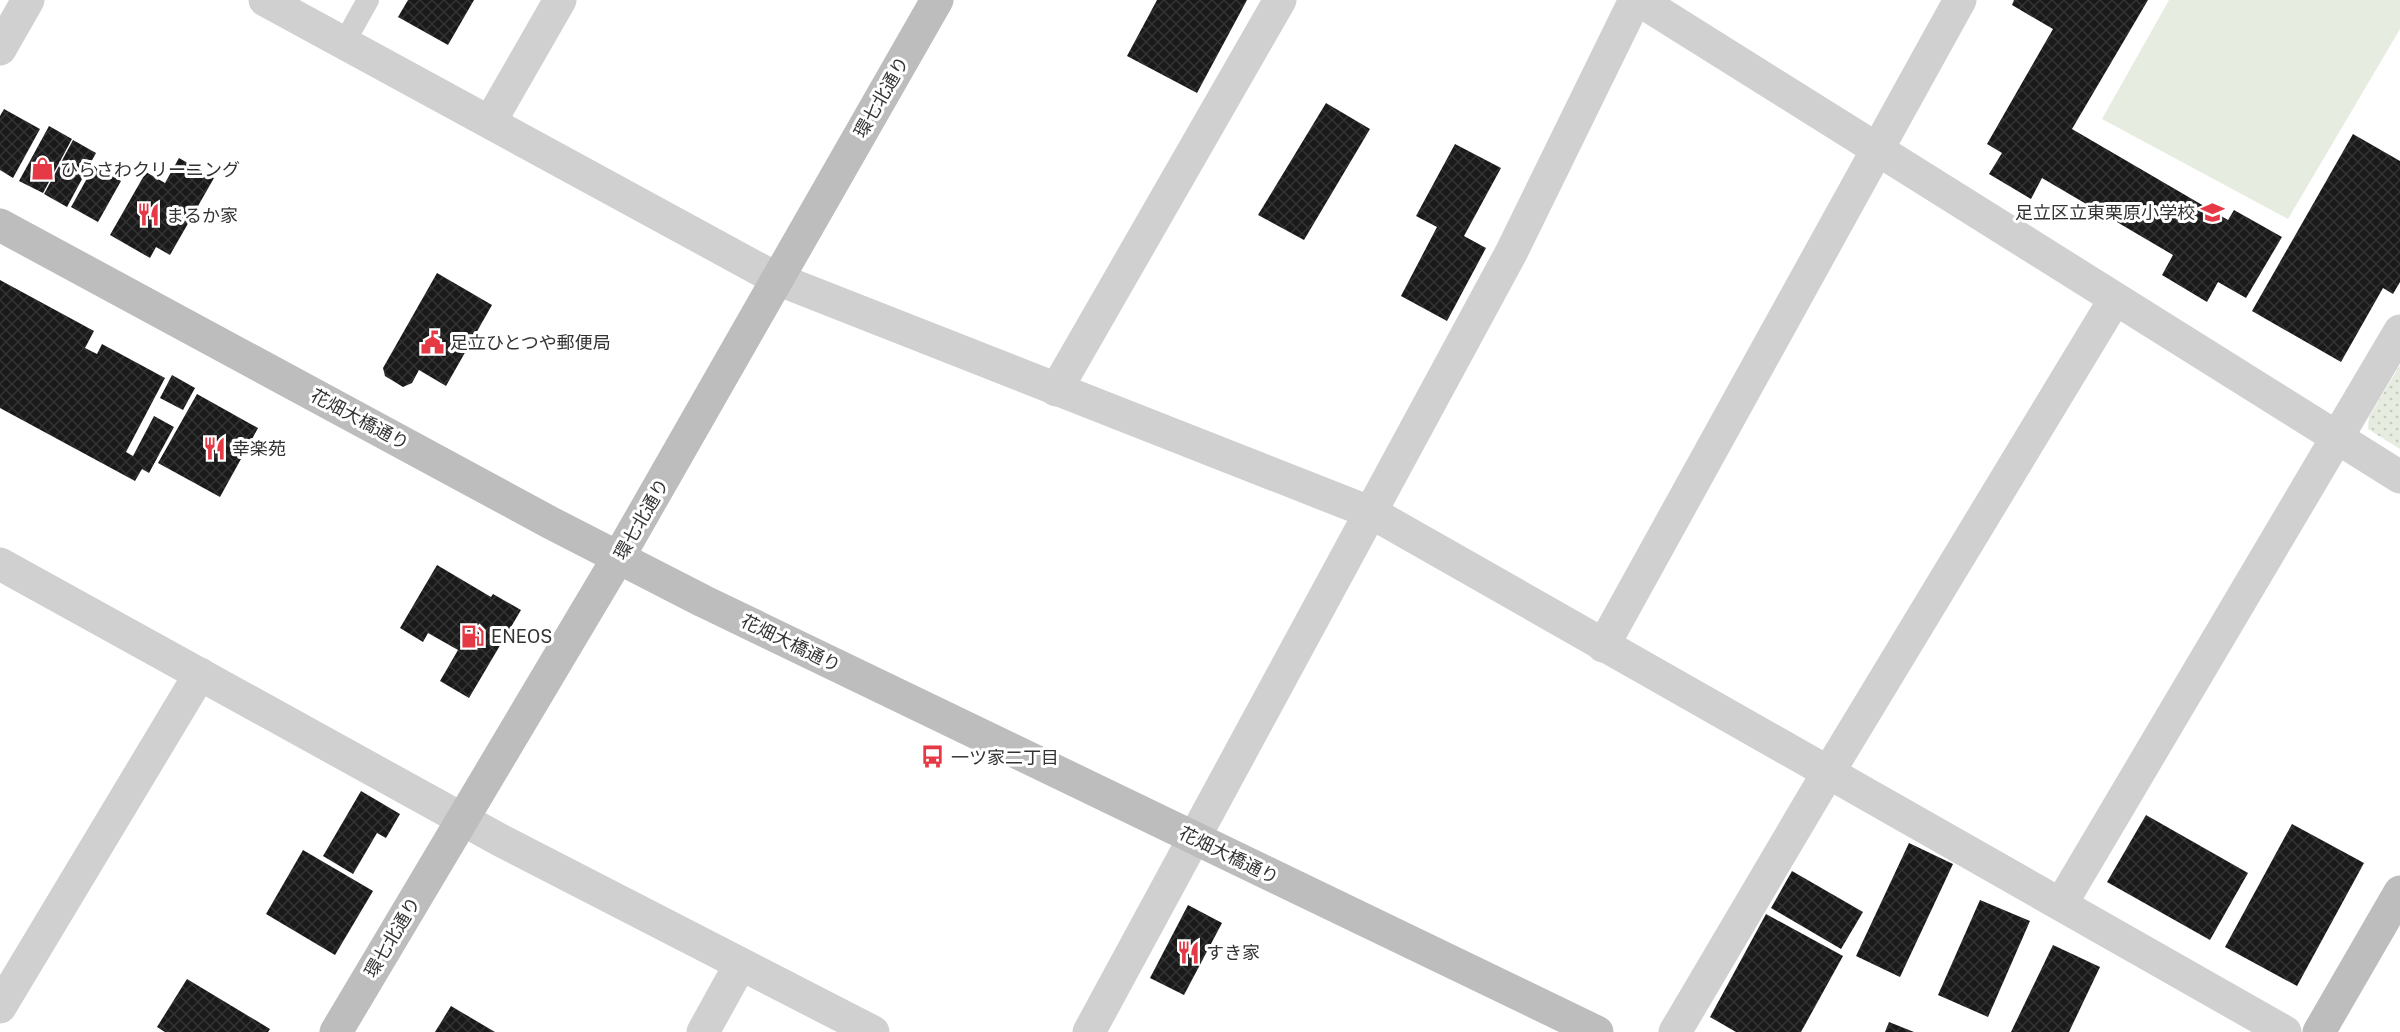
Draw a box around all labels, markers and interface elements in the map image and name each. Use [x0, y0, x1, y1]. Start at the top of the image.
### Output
street label: 環七北通り [849, 53, 913, 141]
shop icon: ひらさわクリーニング [29, 156, 55, 182]
place label: ひらさわクリーニング [60, 159, 240, 180]
school or university icon: 足立区立東栗原小学校 [2200, 199, 2226, 225]
restaurant icon: まるか家 [135, 202, 161, 228]
place label: 足立区立東栗原小学校 [2015, 202, 2195, 223]
place label: まるか家 [166, 205, 238, 226]
public building icon: 足立ひとつや郵便局 [419, 329, 445, 355]
place label: 足立ひとつや郵便局 [450, 332, 611, 353]
street label: 花畑大橋通り [307, 384, 413, 454]
restaurant icon: 幸楽苑 [201, 435, 227, 461]
place label: 幸楽苑 [232, 438, 286, 459]
street label: 環七北通り [609, 475, 673, 563]
street label: 花畑大橋通り [738, 610, 844, 676]
fuel station icon: ENEOS [460, 623, 486, 649]
place label: ENEOS [491, 626, 552, 647]
bus stop icon: 一ツ家二丁目 [920, 744, 946, 770]
place label: 一ツ家二丁目 [951, 747, 1059, 768]
street label: 花畑大橋通り [1176, 822, 1282, 888]
street label: 環七北通り [360, 893, 424, 981]
restaurant icon: すき家 [1175, 939, 1201, 965]
place label: すき家 [1206, 942, 1260, 963]

